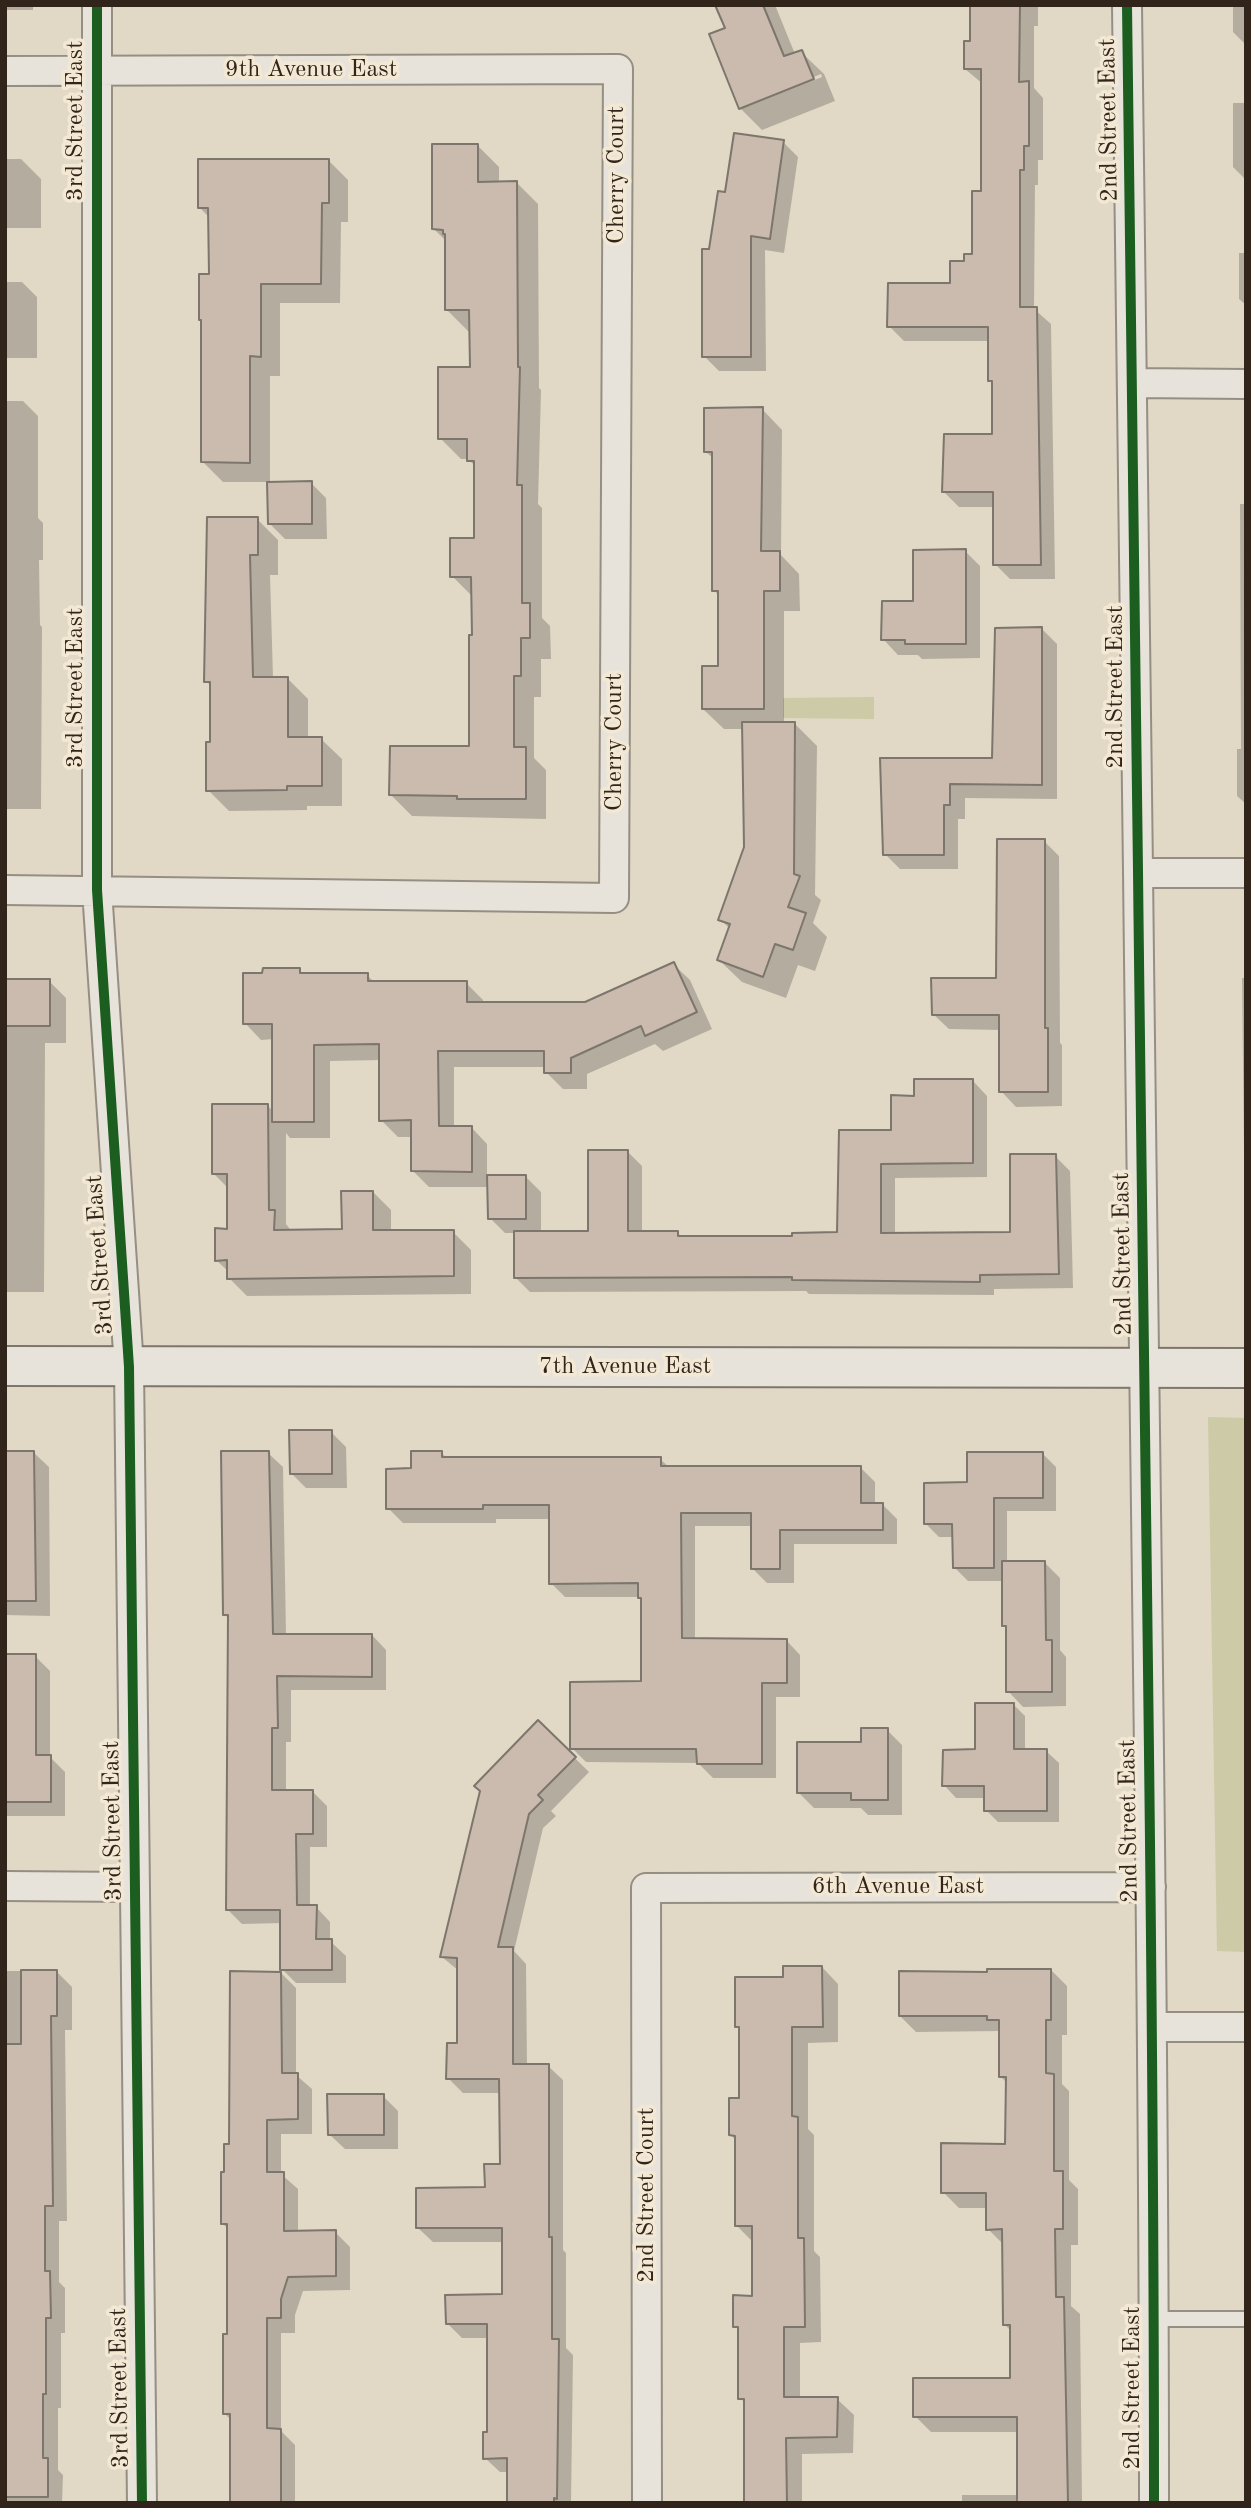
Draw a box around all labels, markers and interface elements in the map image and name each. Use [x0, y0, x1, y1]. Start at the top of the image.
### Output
street label: 2nd Street East [1093, 38, 1125, 202]
street label: 3rd Street East [62, 41, 90, 201]
street label: 9th Avenue East [225, 56, 397, 84]
street label: Cherry Court [603, 106, 631, 244]
street label: 2nd Street East [1102, 605, 1130, 769]
street label: 3rd Street East [62, 608, 90, 768]
street label: Cherry Court [601, 673, 629, 811]
street label: 2nd Street East [1107, 1172, 1139, 1336]
street label: 3rd Street East [80, 1174, 120, 1336]
street label: 7th Avenue East [539, 1353, 711, 1381]
street label: 2nd Street East [1113, 1739, 1145, 1903]
street label: 3rd Street East [97, 1740, 129, 1902]
street label: 6th Avenue East [812, 1873, 984, 1901]
street label: 2nd Street Court [633, 2107, 661, 2283]
street label: 2nd Street East [1119, 2306, 1147, 2470]
street label: 3rd Street East [104, 2307, 136, 2469]

